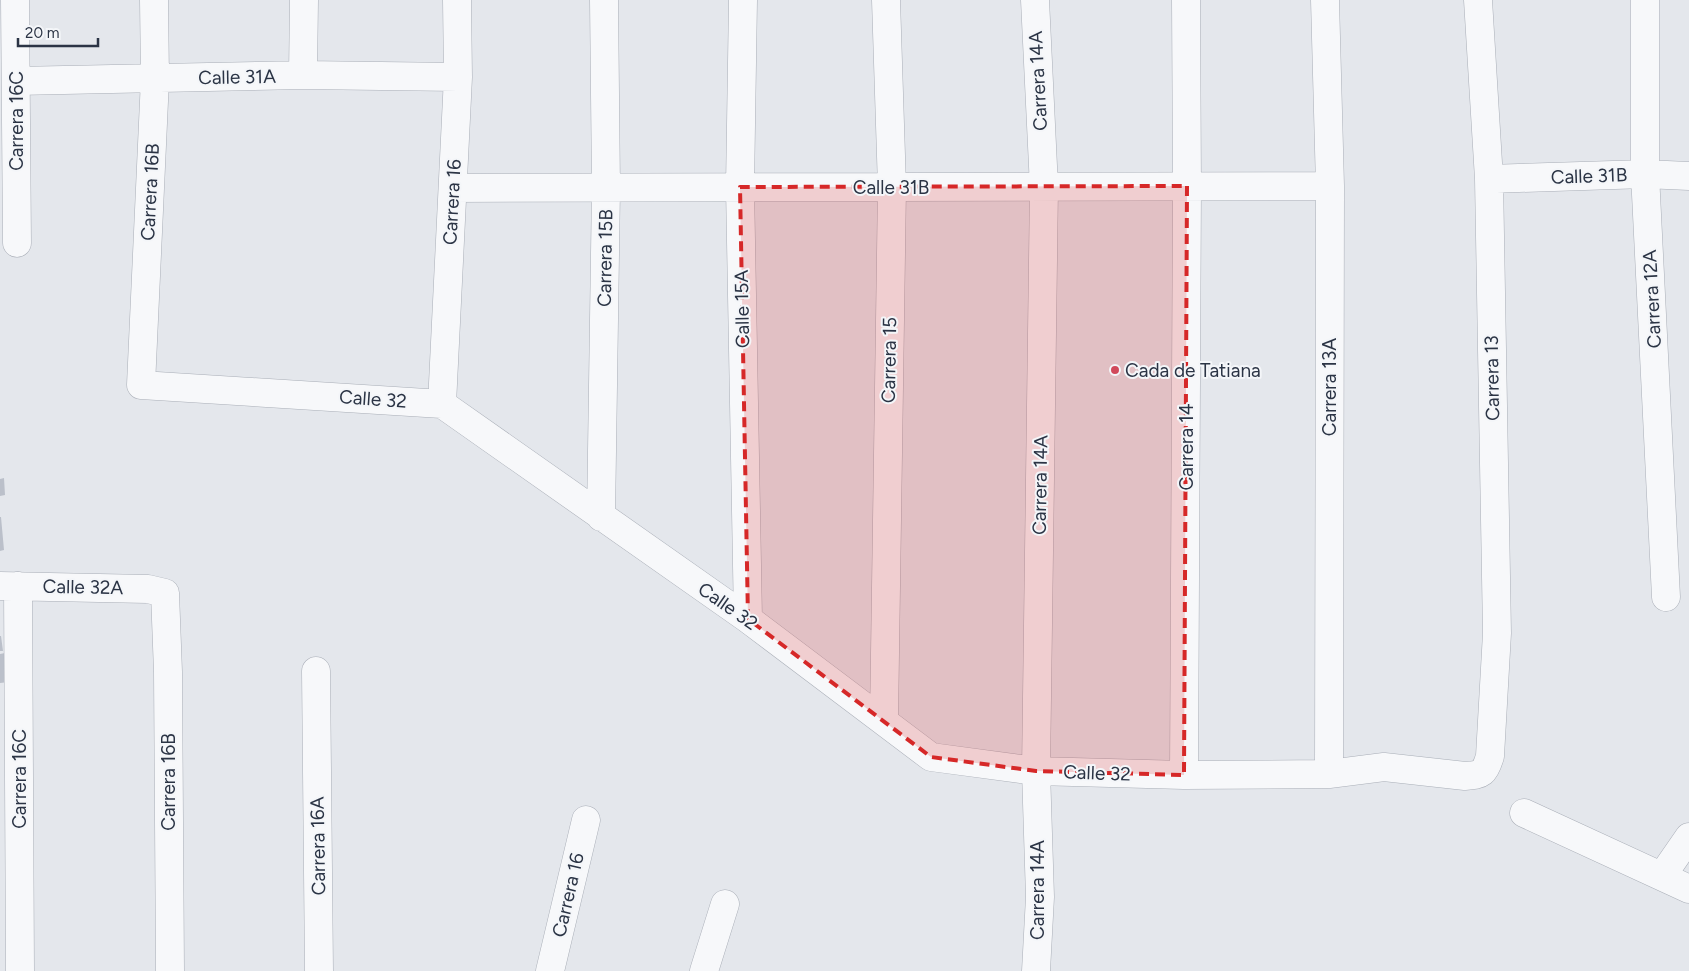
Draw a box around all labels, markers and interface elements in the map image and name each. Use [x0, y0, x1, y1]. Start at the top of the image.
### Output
scale bar [18, 15, 98, 47]
text: 20 m [25, 24, 59, 42]
street label: Carrera 14A [1024, 30, 1052, 131]
street label: Calle 31A [198, 65, 276, 89]
street label: Carrera 16C [5, 71, 28, 171]
street label: Carrera 16B [136, 143, 164, 241]
street label: Carrera 16 [438, 158, 466, 246]
street label: Calle 31B [1550, 163, 1628, 189]
street label: Calle 31B [853, 176, 929, 199]
street label: Carrera 15B [593, 209, 617, 307]
street label: Carrera 12A [1638, 249, 1666, 349]
street label: Calle 15A [730, 269, 754, 348]
street label: Carrera 15 [877, 317, 901, 403]
street label: Carrera 13 [1480, 335, 1504, 421]
street label: Carrera 13A [1318, 338, 1341, 436]
place label: Cada de Tatiana [1125, 359, 1261, 382]
marker: Cada de Tatiana [1109, 364, 1121, 376]
street label: Calle 32 [338, 385, 408, 413]
street label: Carrera 14 [1175, 403, 1198, 491]
street label: Carrera 14A [1028, 435, 1052, 535]
street label: Calle 32A [42, 575, 124, 599]
street label: Calle 32 [694, 577, 762, 635]
street label: Carrera 16C [8, 729, 31, 829]
street label: Carrera 16B [157, 733, 180, 831]
street label: Calle 32 [1063, 760, 1131, 786]
street label: Carrera 16A [306, 796, 330, 896]
street label: Carrera 14A [1026, 840, 1049, 940]
street label: Carrera 16 [547, 850, 589, 939]

